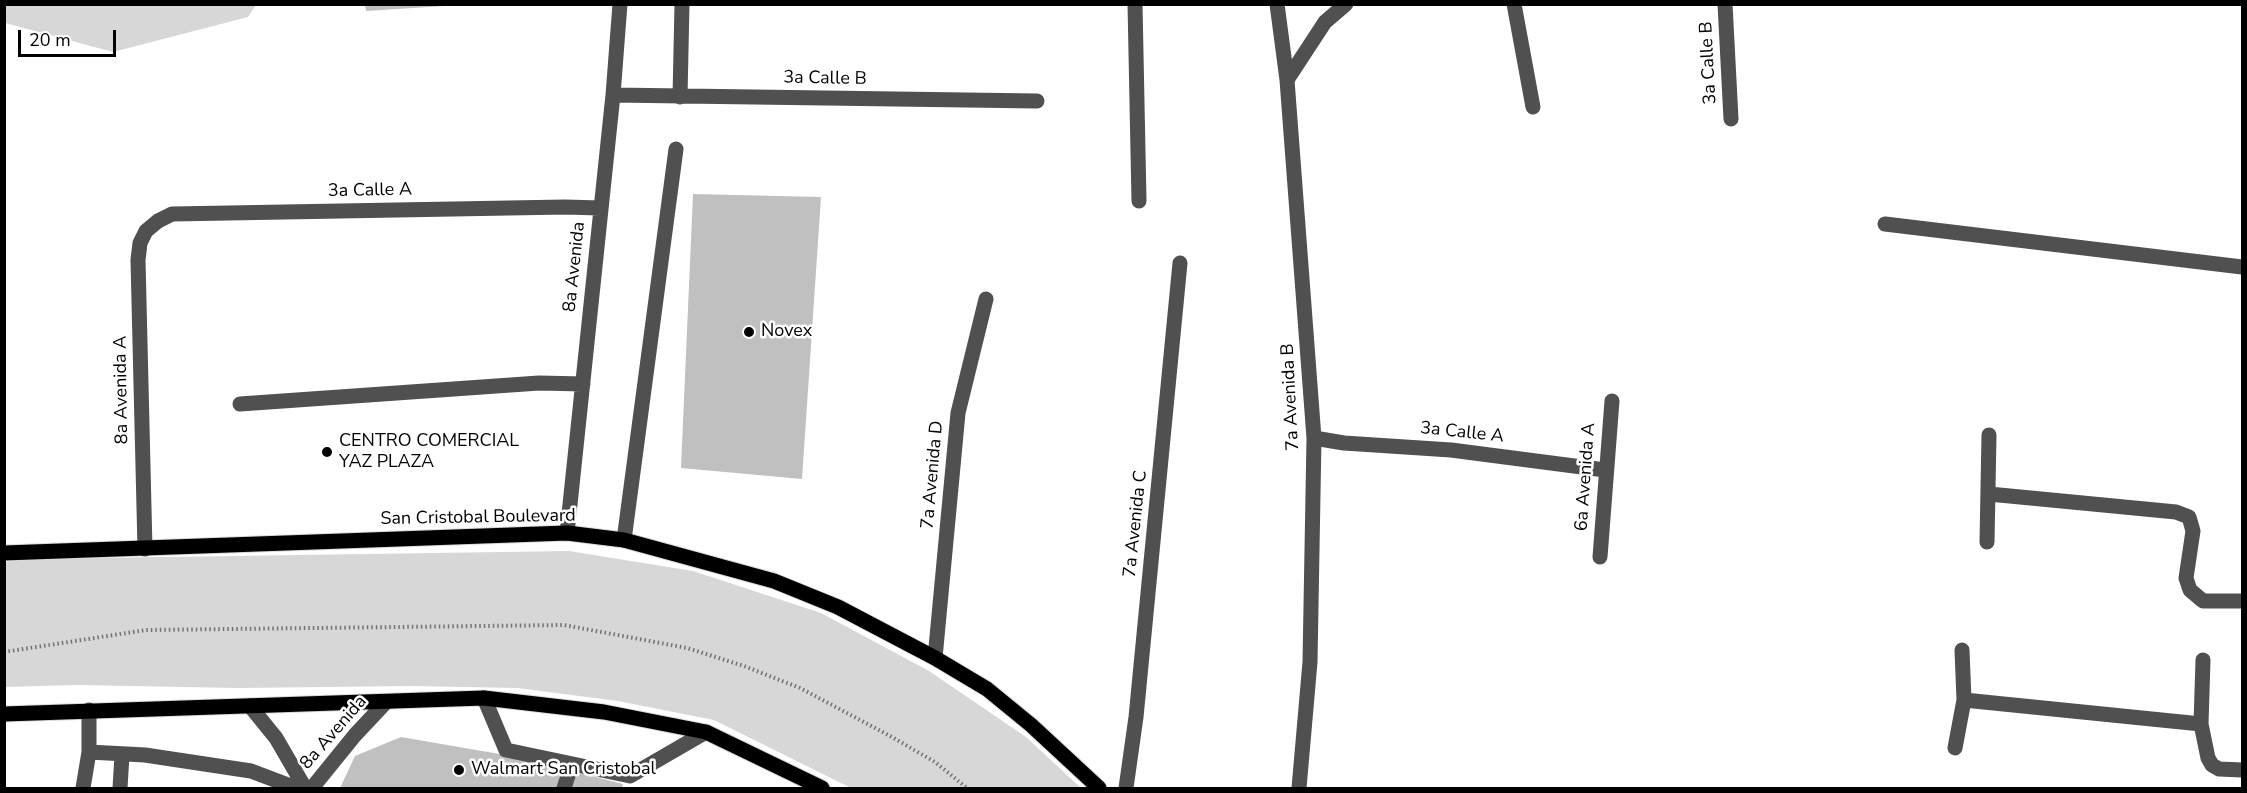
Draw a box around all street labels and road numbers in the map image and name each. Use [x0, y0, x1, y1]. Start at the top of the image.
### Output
street label: 3a Calle B [1696, 21, 1722, 105]
street label: 3a Calle B [783, 67, 867, 91]
street label: 3a Calle A [328, 179, 412, 203]
street label: 8a Avenida [560, 221, 590, 313]
street label: 8a Avenida A [110, 336, 134, 444]
street label: 7a Avenida B [1277, 343, 1305, 451]
street label: 3a Calle A [1419, 418, 1505, 448]
street label: 7a Avenida D [918, 420, 948, 530]
street label: 6a Avenida A [1571, 422, 1601, 532]
street label: 7a Avenida C [1120, 469, 1152, 579]
street label: San Cristobal Boulevard [380, 505, 576, 531]
street label: 8a Avenida [296, 692, 372, 774]

